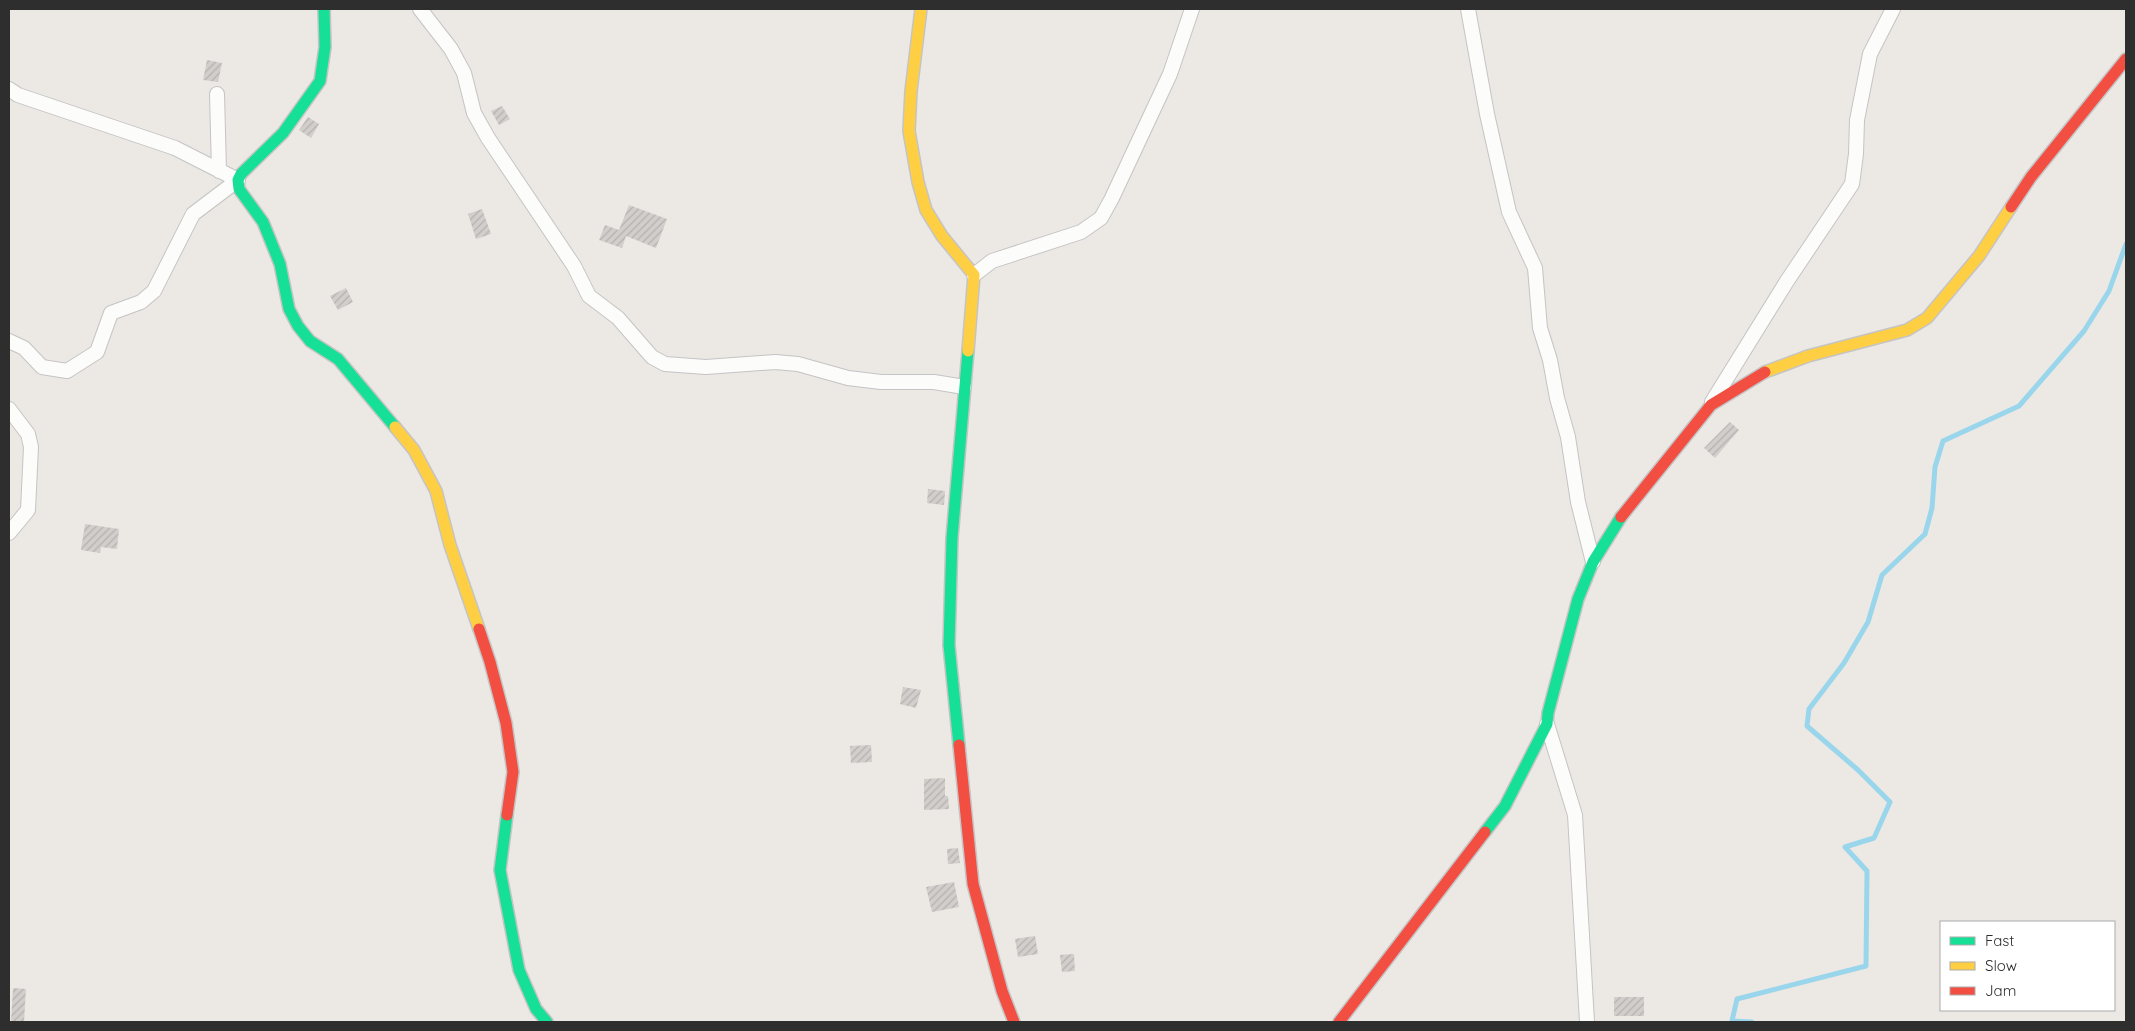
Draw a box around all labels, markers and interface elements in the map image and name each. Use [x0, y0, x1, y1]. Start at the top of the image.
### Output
legend [1940, 921, 2115, 1011]
text: Fast [1985, 931, 2014, 950]
text: Slow [1985, 956, 2017, 975]
text: Jam [1985, 981, 2016, 1000]

